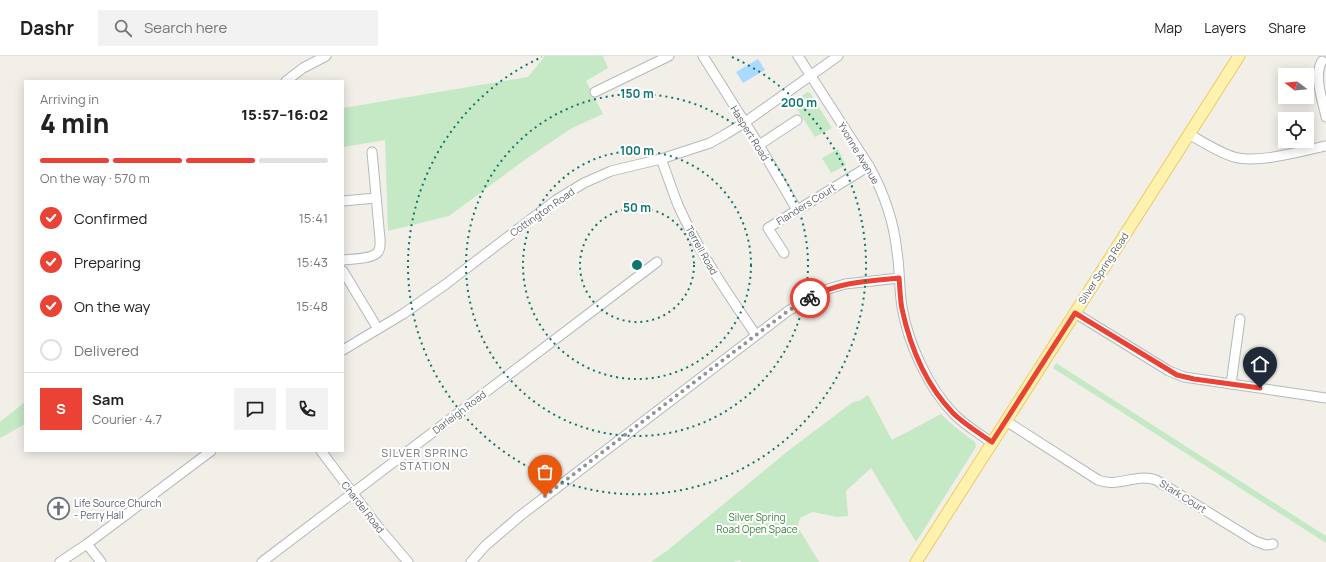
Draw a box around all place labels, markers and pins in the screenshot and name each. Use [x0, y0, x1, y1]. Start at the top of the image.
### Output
centre of rings [630, 258, 644, 272]
pin [1243, 347, 1277, 388]
pin [528, 455, 562, 496]
church icon: Life Source Church - Perry Hall [45, 496, 71, 522]
place label: Life Source Church - Perry Hall [74, 496, 161, 522]

